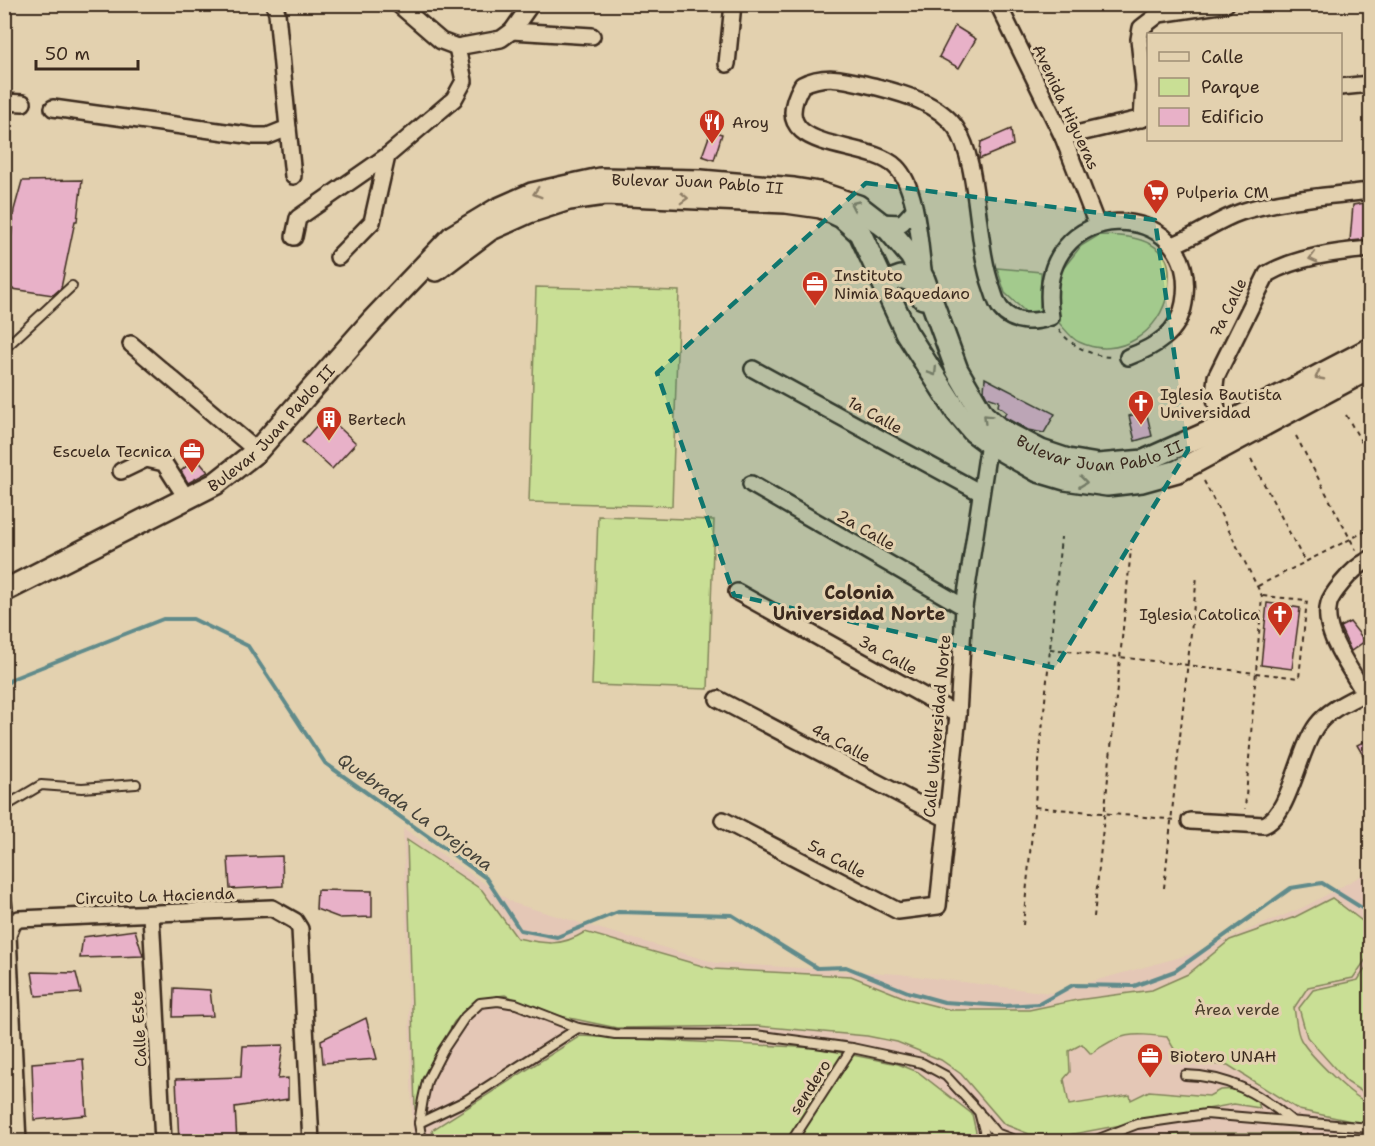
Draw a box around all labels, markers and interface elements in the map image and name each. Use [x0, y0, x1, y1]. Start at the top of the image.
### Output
scale bar [36, 33, 138, 71]
legend [1147, 33, 1342, 141]
street label: Avenida Higueras [1028, 41, 1104, 173]
text: 50 m [45, 42, 90, 66]
text: Calle [1201, 45, 1244, 69]
text: Parque [1201, 75, 1260, 99]
text: Edificio [1201, 105, 1264, 129]
restaurant icon: Aroy [697, 107, 727, 145]
place label: Aroy [732, 112, 769, 133]
street label: Bulevar Juan Pablo II [611, 169, 785, 199]
supermarket icon: Pulperia CM [1141, 177, 1171, 215]
place label: Pulperia CM [1176, 182, 1269, 203]
one-way arrow [532, 186, 543, 198]
one-way arrow [680, 191, 689, 204]
one-way arrow [849, 200, 860, 212]
one-way arrow [1308, 251, 1318, 264]
place label: Instituto Nimia Baquedano [834, 265, 970, 304]
office icon: Instituto Nimia Baquedano [800, 269, 830, 307]
street label: 7a Calle [1205, 275, 1251, 341]
street label: Bulevar Juan Pablo II [204, 360, 339, 496]
one-way arrow [925, 366, 937, 376]
one-way arrow [1314, 369, 1325, 380]
place label: Iglesia Bautista Universidad [1160, 384, 1282, 423]
church icon: Iglesia Bautista Universidad [1126, 388, 1156, 426]
street label: 1a Calle [844, 391, 906, 439]
building icon: Bertech [314, 404, 344, 442]
place label: Bertech [348, 409, 406, 430]
one-way arrow [984, 414, 995, 425]
street label: Bulevar Juan Pablo II [1013, 429, 1186, 476]
office icon: Escuela Tecnica [177, 436, 207, 474]
place label: Escuela Tecnica [53, 441, 172, 462]
one-way arrow [1079, 475, 1088, 487]
street label: 2a Calle [833, 505, 899, 555]
district label: Colonia Universidad Norte [773, 581, 946, 626]
church icon: Iglesia Catolica [1265, 599, 1295, 637]
place label: Iglesia Catolica [1139, 604, 1260, 625]
street label: 3a Calle [855, 630, 921, 680]
street label: Calle Universidad Norte [919, 634, 955, 818]
street label: 4a Calle [808, 719, 874, 767]
water label: Quebrada La Orejona [332, 747, 498, 877]
street label: 5a Calle [804, 835, 870, 883]
street label: Circuito La Hacienda [75, 883, 235, 909]
street label: Calle Este [127, 990, 151, 1068]
park label: Àrea verde [1194, 999, 1280, 1020]
office icon: Biotero UNAH [1135, 1041, 1165, 1079]
place label: Biotero UNAH [1170, 1046, 1277, 1067]
street label: sendero [784, 1055, 836, 1119]

